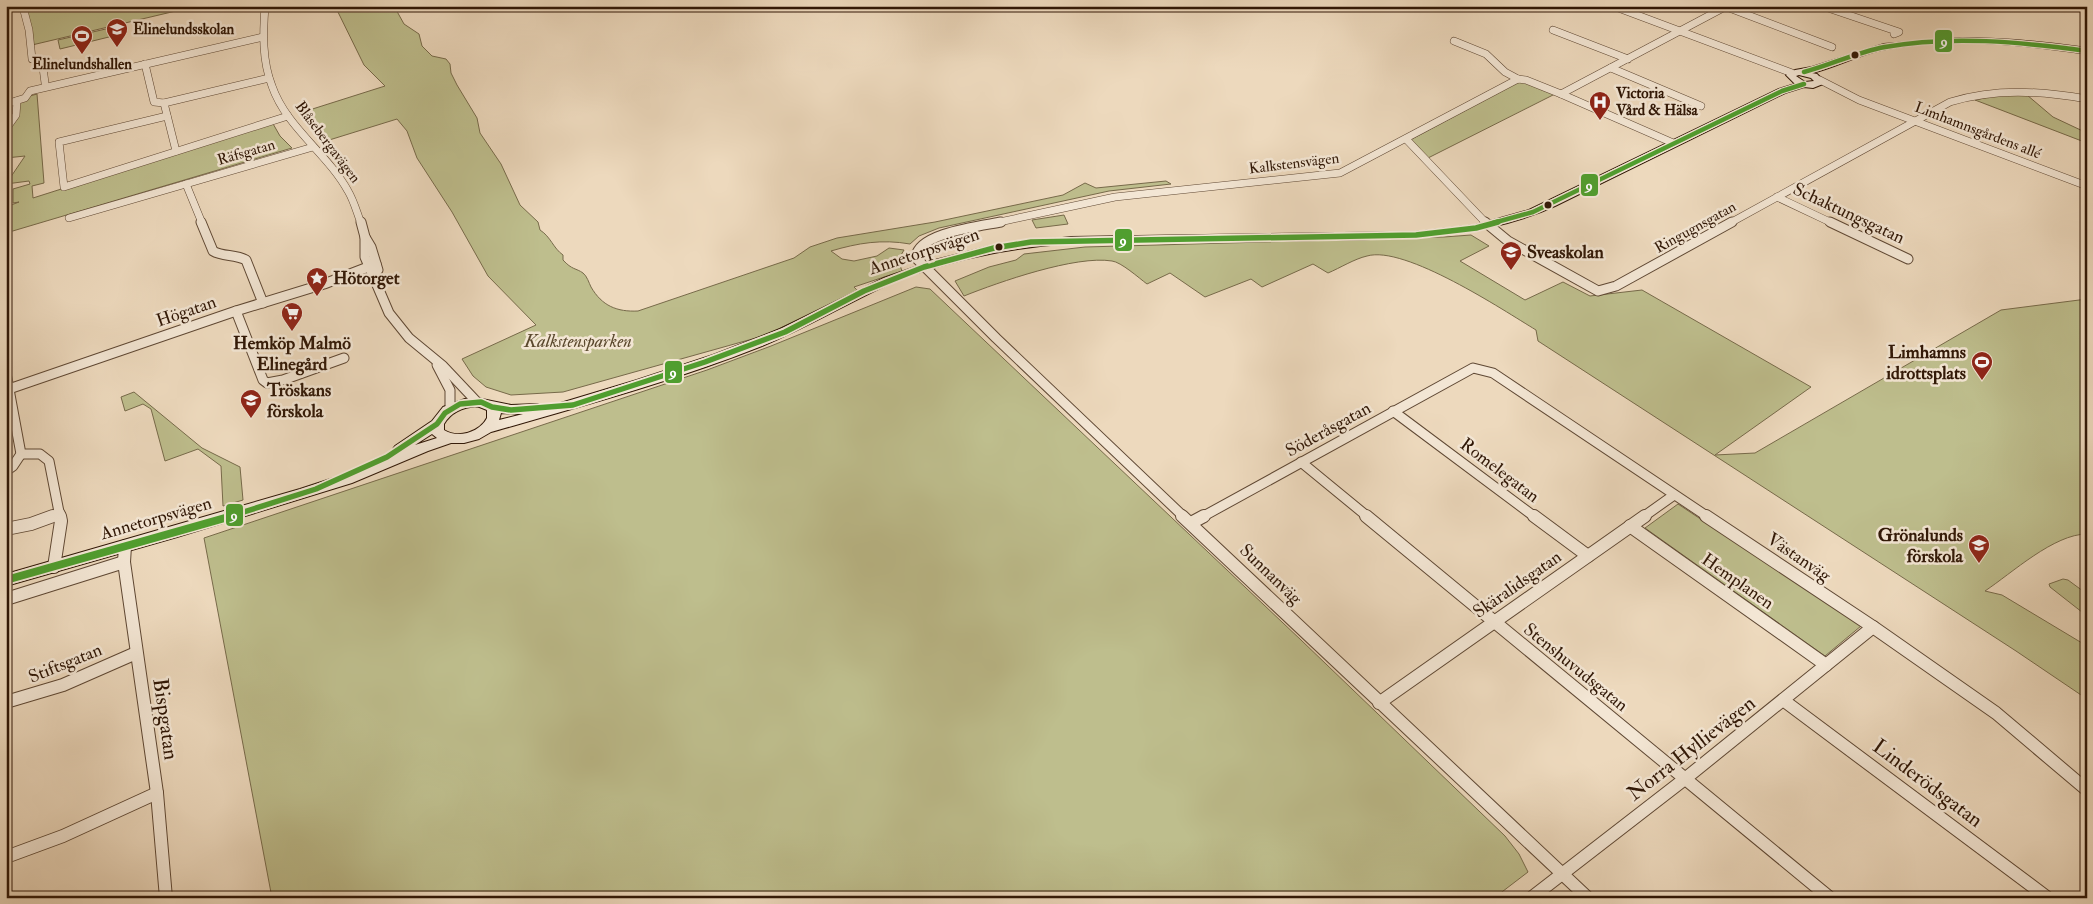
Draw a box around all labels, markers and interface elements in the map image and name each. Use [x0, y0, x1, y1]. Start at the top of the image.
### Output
school or university icon: Elinelundsskolan [105, 17, 129, 48]
place label: Elinelundsskolan [133, 20, 235, 39]
sports icon: Elinelundshallen [70, 24, 94, 55]
line badge: 9 [1934, 29, 1953, 53]
text: 9 [1938, 33, 1948, 50]
unlabelled marker [1850, 50, 1860, 60]
place label: Elinelundshallen [32, 55, 132, 74]
place label: Victoria Vård & Hälsa [1615, 84, 1698, 120]
hospital icon: Victoria Vård & Hälsa [1588, 90, 1612, 121]
street label: Blåsebergavägen [291, 98, 365, 187]
street label: Limhamnsgårdens allé [1912, 98, 2044, 164]
street label: Räfsgatan [215, 135, 277, 170]
street label: Kalkstensvägen [1248, 149, 1340, 178]
line badge: 9 [1580, 173, 1599, 197]
text: 9 [1583, 177, 1593, 194]
street label: Schaktungsgatan [1789, 178, 1908, 249]
street label: Ringugnsgatan [1651, 197, 1740, 258]
unlabelled marker [1543, 200, 1553, 210]
street label: Annetorpsvägen [865, 223, 982, 280]
line badge: 9 [1114, 228, 1133, 252]
text: 9 [1117, 232, 1127, 249]
school or university icon: Sveaskolan [1499, 240, 1523, 271]
place label: Sveaskolan [1527, 241, 1604, 264]
unlabelled marker [994, 242, 1004, 252]
place icon: Hötorget [305, 266, 329, 297]
place label: Hötorget [333, 267, 400, 290]
street label: Högatan [153, 291, 219, 332]
supermarket icon: Hemköp Malmö Elinegård [280, 301, 304, 332]
park label: Kalkstensparken [523, 330, 632, 353]
place label: Hemköp Malmö Elinegård [233, 332, 351, 376]
place label: Limhamns idrottsplats [1885, 341, 1966, 385]
sports icon: Limhamns idrottsplats [1970, 350, 1994, 381]
line badge: 9 [664, 360, 683, 384]
text: 9 [667, 364, 677, 381]
place label: Tröskans förskola [266, 379, 331, 423]
school or university icon: Tröskans förskola [239, 388, 263, 419]
street label: Söderåsgatan [1282, 397, 1375, 462]
street label: Romelegatan [1455, 433, 1544, 508]
street label: Annetorpsvägen [97, 492, 214, 546]
line badge: 9 [225, 503, 244, 527]
text: 9 [228, 507, 238, 524]
place label: Grönalunds förskola [1878, 524, 1964, 568]
street label: Västanväg [1762, 528, 1836, 588]
school or university icon: Grönalunds förskola [1967, 533, 1991, 564]
street label: Sunnanväg [1235, 539, 1308, 611]
street label: Skäralidsgatan [1468, 545, 1566, 623]
street label: Hemplanen [1697, 548, 1778, 615]
street label: Stenshuvudsgatan [1519, 618, 1633, 717]
street label: Stiftsgatan [25, 638, 105, 689]
street label: Bispgatan [146, 676, 185, 762]
street label: Norra Hyllievägen [1622, 690, 1761, 807]
street label: Linderödsgatan [1867, 733, 1988, 834]

